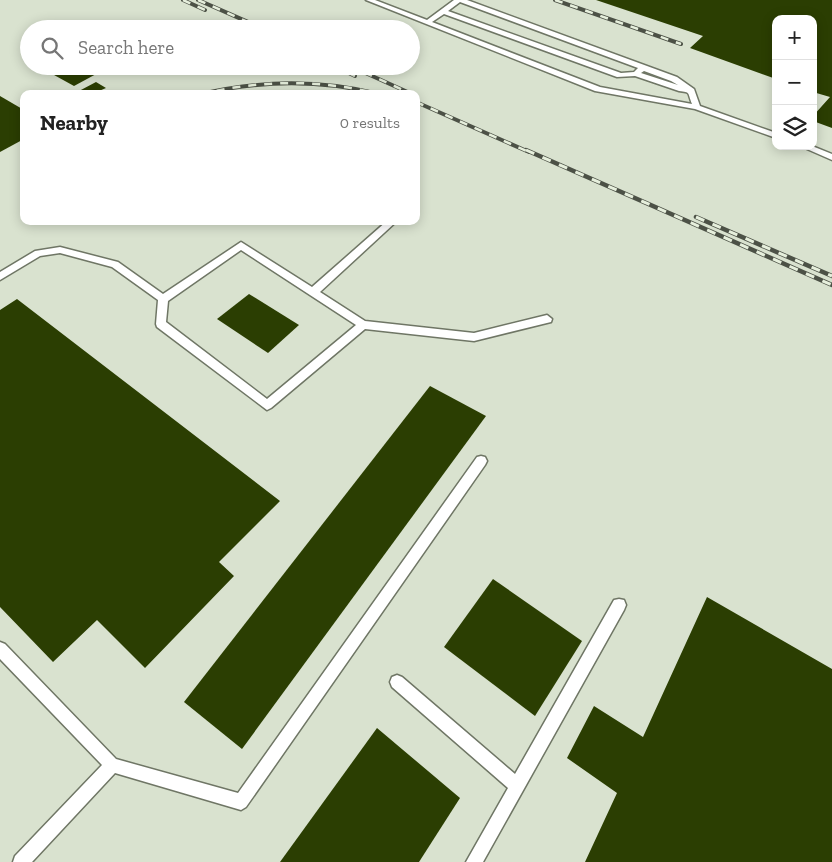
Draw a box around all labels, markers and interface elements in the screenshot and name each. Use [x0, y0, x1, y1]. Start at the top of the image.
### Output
map controls [772, 15, 817, 150]
button: + [772, 15, 817, 60]
search box [20, 20, 420, 75]
icon: search [38, 34, 66, 62]
text: Search here [78, 36, 174, 59]
button: − [772, 60, 817, 105]
button: layers [772, 105, 817, 150]
text: Nearby [40, 110, 108, 135]
text: 0 results [340, 113, 400, 132]

